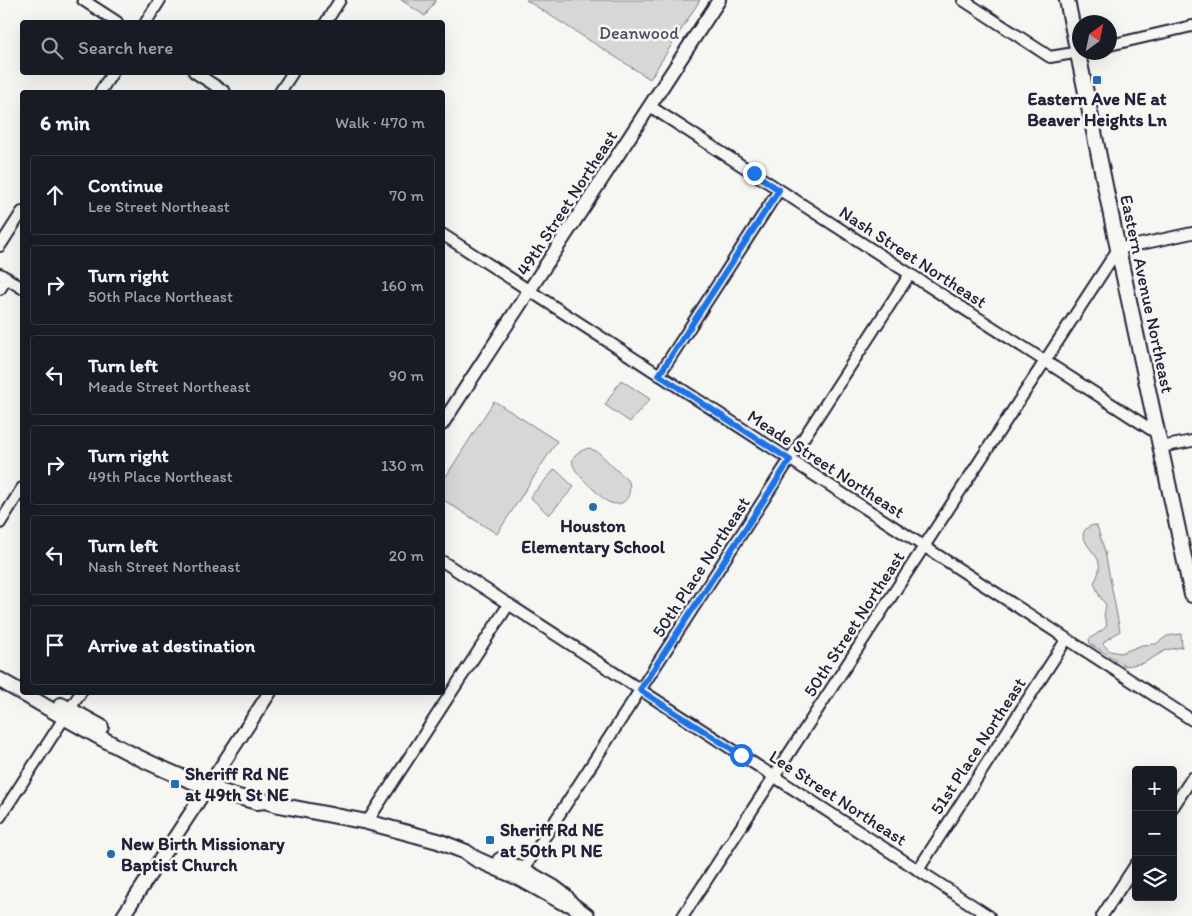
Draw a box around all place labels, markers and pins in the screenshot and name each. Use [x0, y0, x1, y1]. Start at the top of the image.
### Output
marker: Eastern Ave NE at Beaver Heights Ln [1091, 74, 1103, 86]
place label: Eastern Ave NE at Beaver Heights Ln [1027, 88, 1168, 131]
marker: Houston Elementary School [587, 501, 599, 513]
place label: Houston Elementary School [521, 515, 666, 558]
place label: Sheriff Rd NE at 49th St NE [185, 763, 289, 806]
marker: Sheriff Rd NE at 49th St NE [169, 778, 181, 790]
place label: Sheriff Rd NE at 50th Pl NE [500, 819, 604, 862]
place label: New Birth Missionary Baptist Church [121, 833, 285, 876]
marker: Sheriff Rd NE at 50th Pl NE [484, 834, 496, 846]
marker: New Birth Missionary Baptist Church [105, 848, 117, 860]

